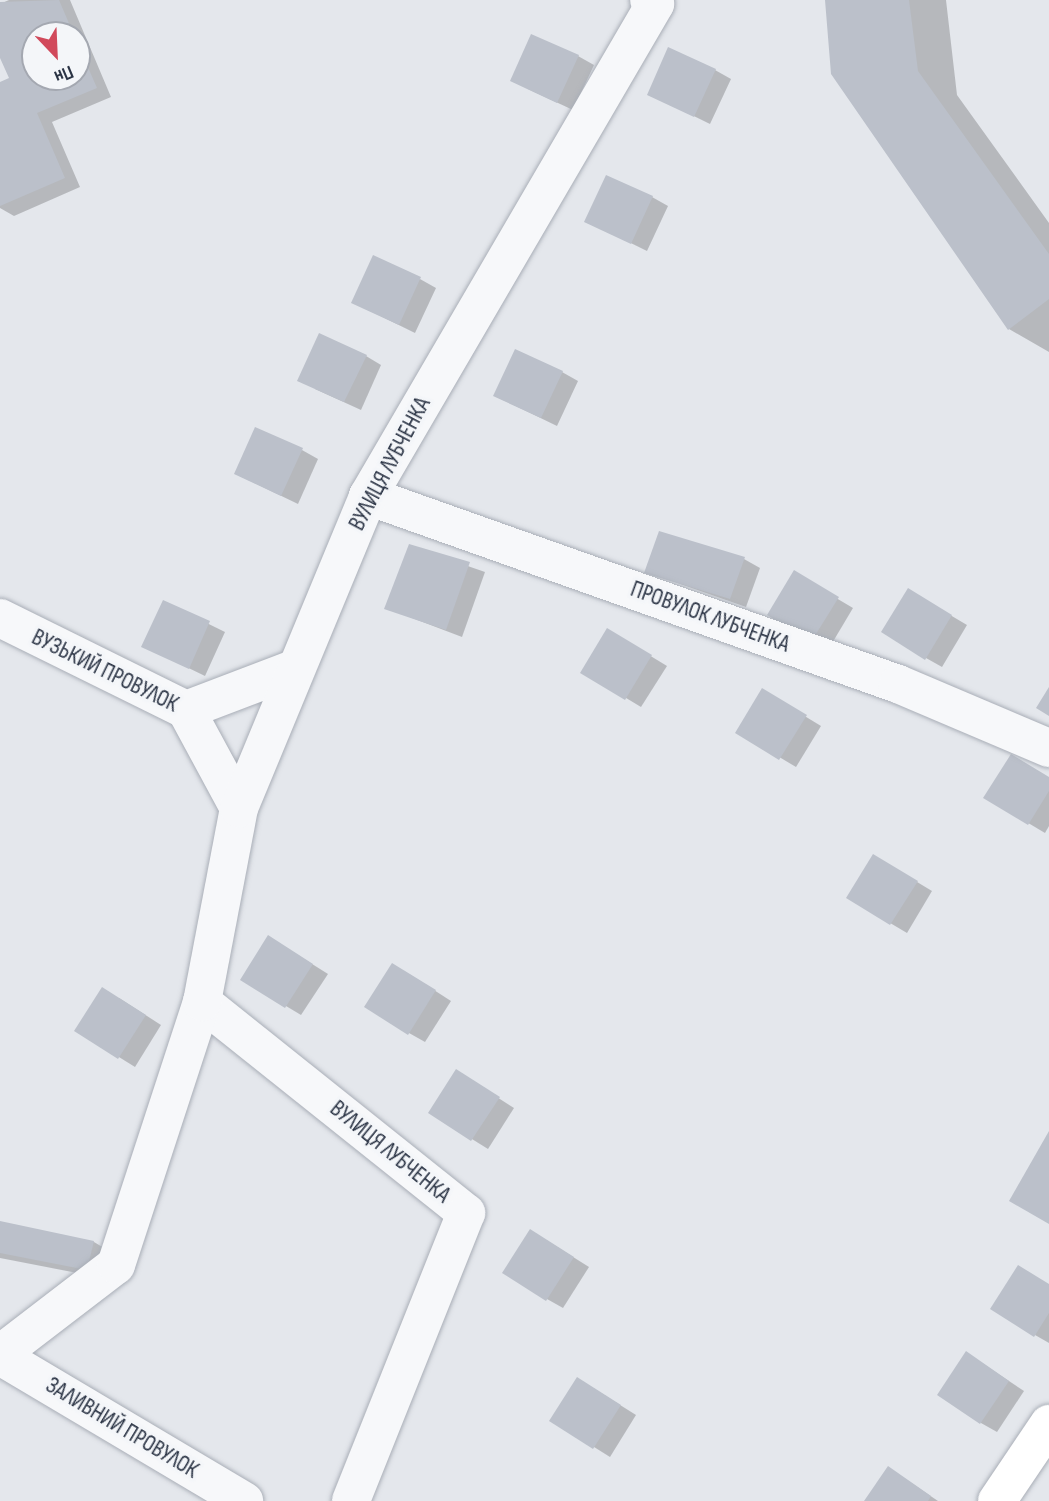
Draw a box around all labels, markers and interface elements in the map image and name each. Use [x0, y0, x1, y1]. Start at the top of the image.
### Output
north arrow [21, 21, 91, 91]
text: Пн [51, 60, 77, 88]
street label: ВУЛИЦЯ ЛУБЧЕНКА [343, 393, 437, 535]
street label: ПРОВУЛОК ЛУБЧЕНКА [627, 575, 793, 659]
street label: ВУЗЬКИЙ ПРОВУЛОК [27, 624, 183, 718]
street label: ВУЛИЦЯ ЛУБЧЕНКА [324, 1095, 456, 1209]
street label: ЗАЛИВНИЙ ПРОВУЛОК [41, 1372, 203, 1484]

